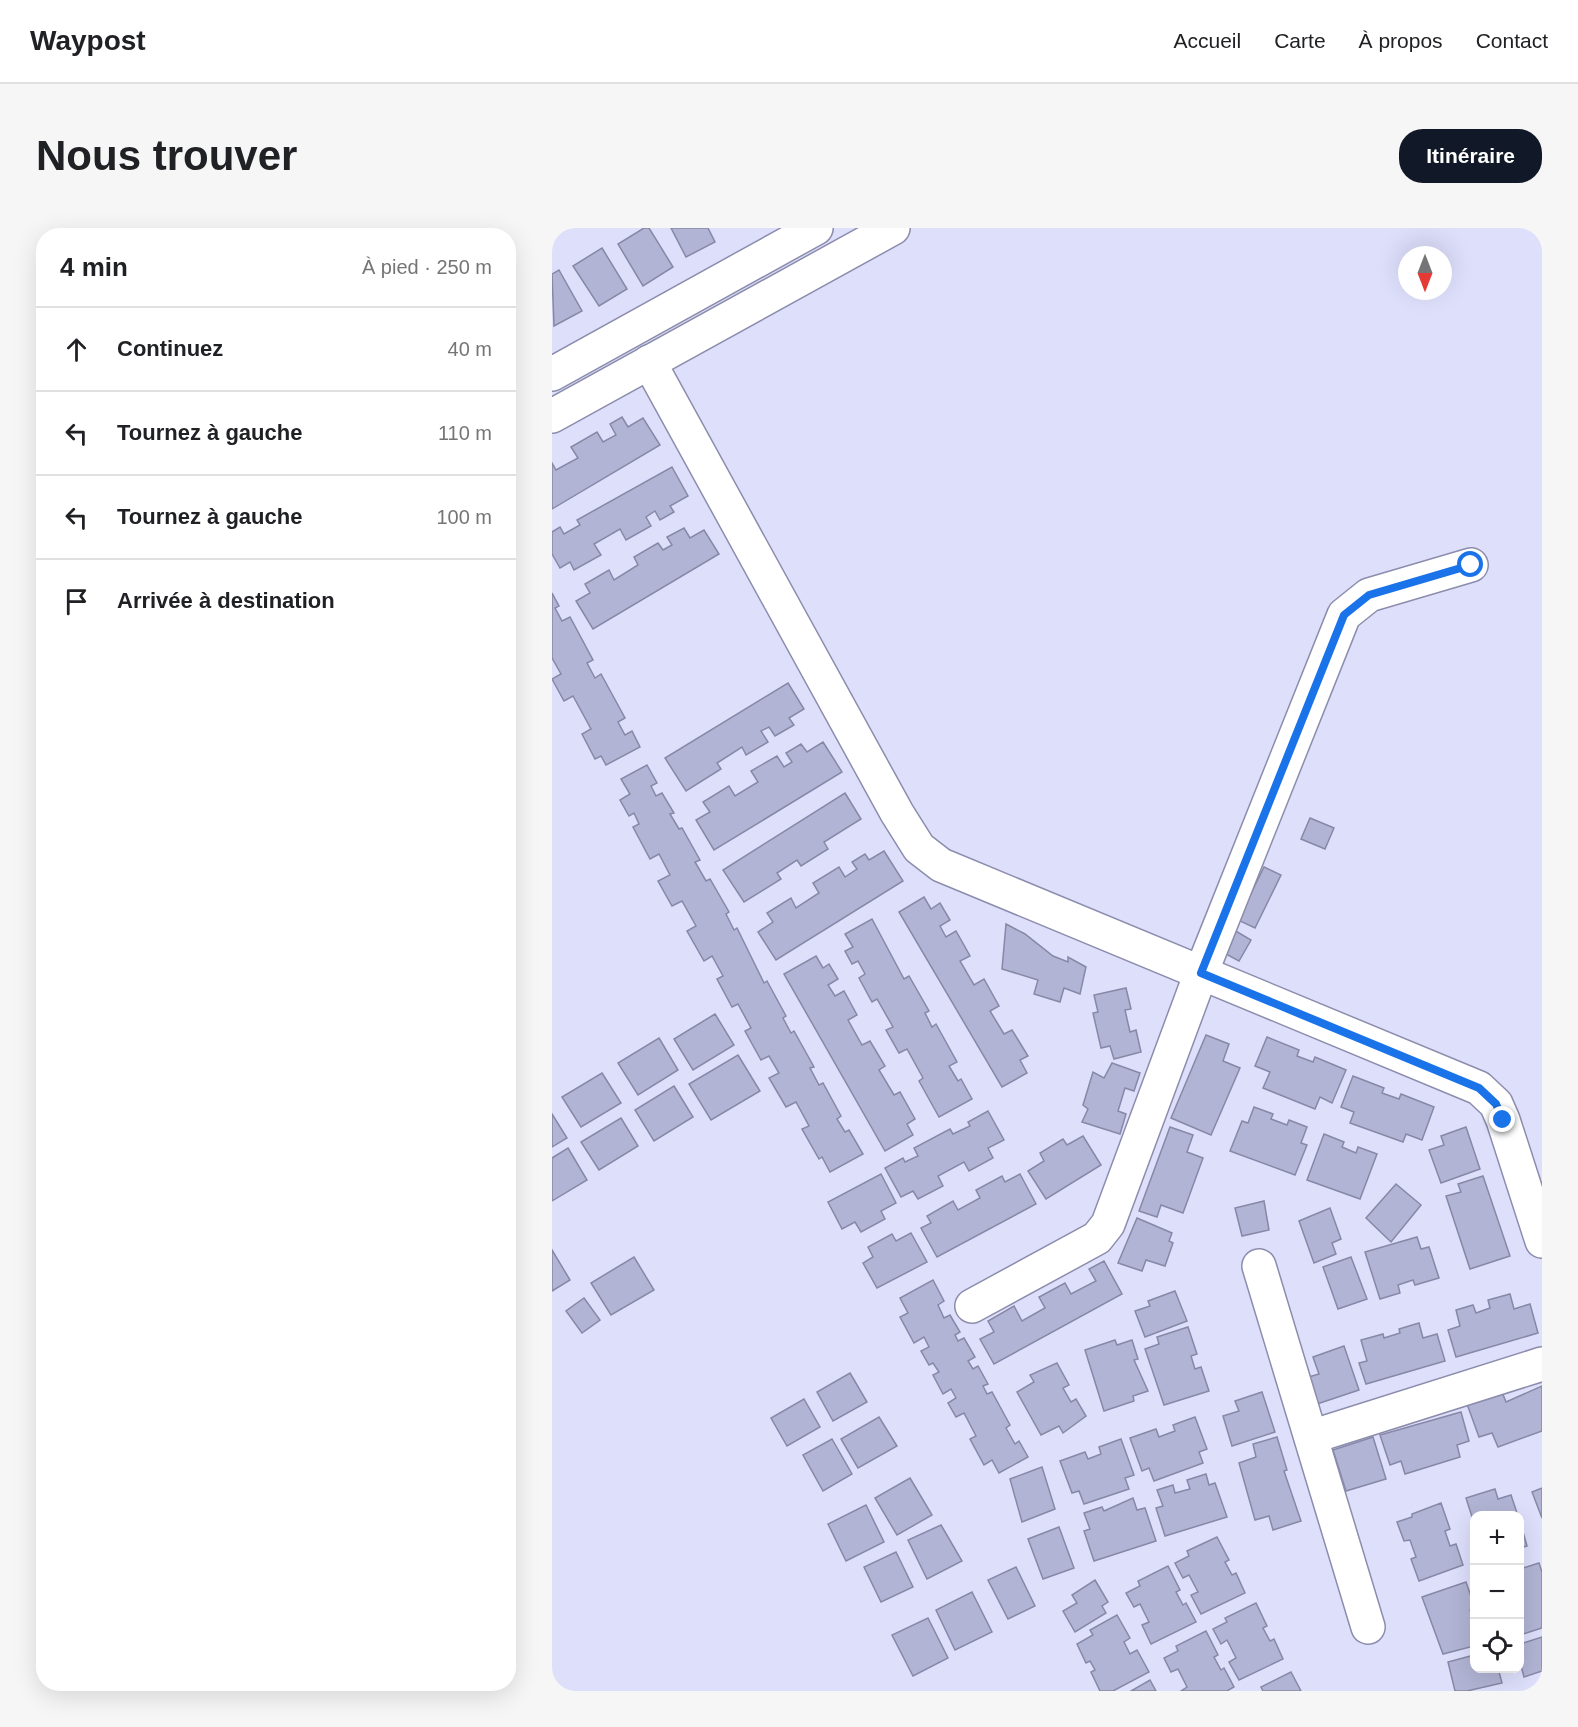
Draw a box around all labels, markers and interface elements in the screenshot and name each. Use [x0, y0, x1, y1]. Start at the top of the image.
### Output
text: Waypost [30, 25, 146, 56]
text: Accueil [1174, 29, 1241, 52]
text: Carte [1274, 29, 1326, 52]
text: À propos [1359, 29, 1443, 52]
text: Contact [1476, 29, 1548, 52]
button: Itinéraire [1399, 129, 1542, 183]
text: Nous trouver [36, 132, 297, 179]
north arrow [1398, 246, 1452, 300]
text: 4 min [60, 252, 128, 282]
text: À pied · 250 m [362, 256, 492, 278]
icon: ahead [60, 333, 93, 366]
text: Continuez [117, 336, 223, 361]
text: 40 m [448, 338, 492, 360]
icon: left [60, 417, 93, 450]
text: Tournez à gauche [117, 420, 302, 445]
text: 110 m [438, 422, 492, 444]
icon: left [60, 501, 93, 534]
text: Tournez à gauche [117, 504, 302, 529]
text: 100 m [436, 506, 492, 528]
route start [1457, 551, 1483, 577]
icon: arrive [60, 585, 93, 618]
text: Arrivée à destination [117, 588, 335, 613]
route end [1489, 1106, 1515, 1132]
map controls [1470, 1511, 1524, 1673]
button: + [1470, 1511, 1524, 1565]
button: − [1470, 1565, 1524, 1619]
button: locate [1470, 1619, 1524, 1673]

